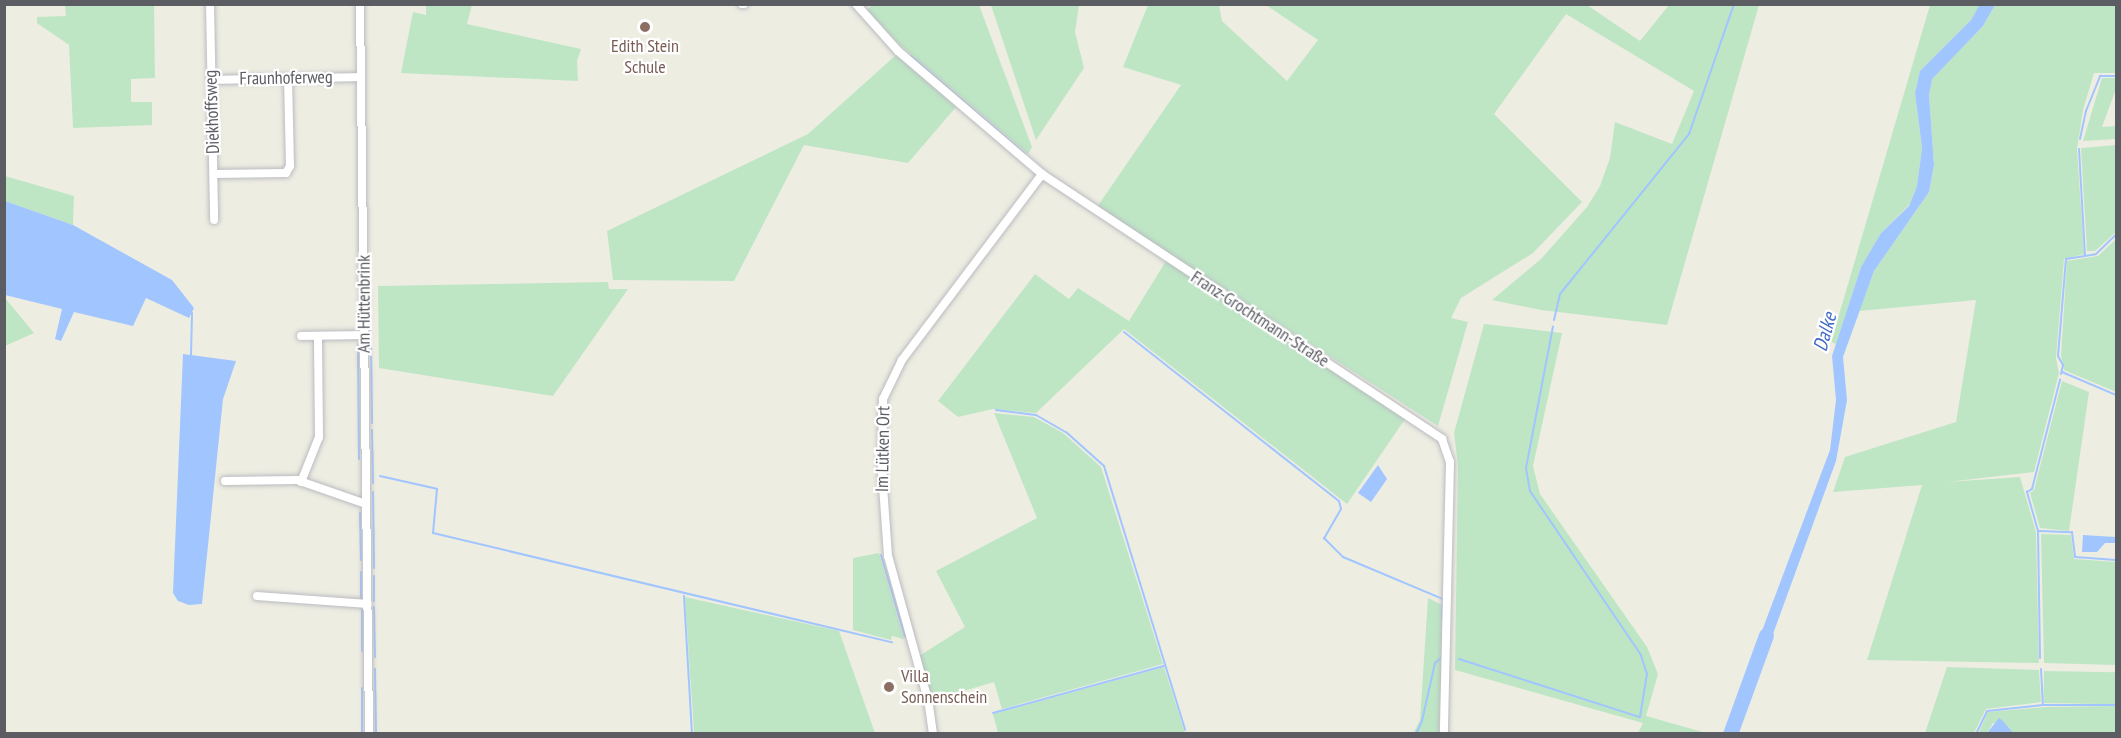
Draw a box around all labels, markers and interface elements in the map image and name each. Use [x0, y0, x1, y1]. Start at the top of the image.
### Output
marker: Edith Stein Schule [638, 20, 652, 34]
place label: Edith Stein Schule [611, 36, 679, 78]
street label: Fraunhoferweg [239, 66, 333, 90]
street label: Diekhoffsweg [200, 70, 224, 154]
street label: Am Hüttenbrink [353, 255, 375, 353]
street label: Franz-Grochtmann-Straße [1187, 266, 1333, 372]
water label: Dalke [1808, 310, 1842, 354]
street label: Im Lütken Ort [871, 406, 895, 492]
place label: Villa Sonnenschein [901, 666, 987, 708]
marker: Villa Sonnenschein [882, 680, 896, 694]

